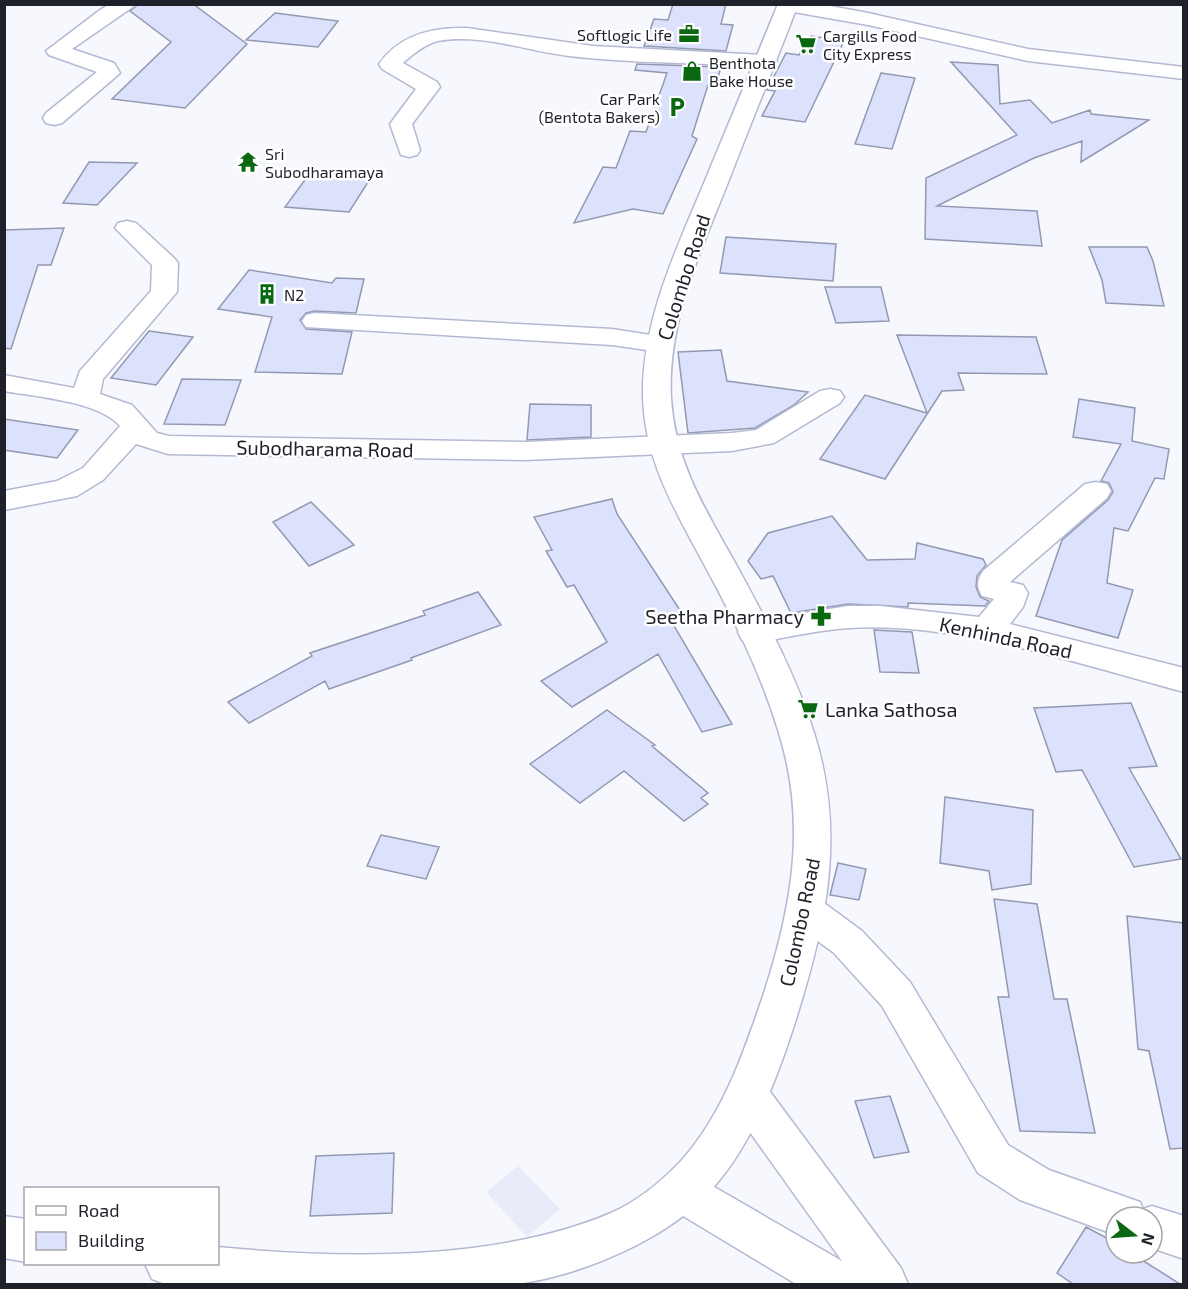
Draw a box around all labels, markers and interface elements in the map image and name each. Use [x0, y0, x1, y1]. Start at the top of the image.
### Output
office icon: Softlogic Life [677, 22, 701, 46]
place label: Softlogic Life [577, 25, 672, 44]
place label: Cargills Food City Express [823, 26, 917, 63]
supermarket icon: Cargills Food City Express [794, 32, 818, 56]
place label: Benthota Bake House [709, 53, 793, 90]
shop icon: Benthota Bake House [680, 59, 704, 83]
place label: Car Park (Bentota Bakers) [538, 89, 660, 126]
parking icon: Car Park (Bentota Bakers) [665, 95, 689, 119]
place label: Sri Subodharamaya [265, 144, 384, 181]
temple icon: Sri Subodharamaya [236, 150, 260, 174]
street label: Colombo Road [651, 211, 715, 343]
building icon: N2 [255, 282, 279, 306]
place label: N2 [284, 285, 304, 304]
street label: Subodharama Road [236, 434, 414, 462]
place label: Seetha Pharmacy [645, 604, 804, 628]
pharmacy icon: Seetha Pharmacy [809, 604, 833, 628]
street label: Kenhinda Road [937, 611, 1075, 663]
supermarket icon: Lanka Sathosa [796, 697, 820, 721]
place label: Lanka Sathosa [825, 697, 957, 721]
street label: Colombo Road [774, 855, 824, 989]
legend [24, 1187, 219, 1265]
text: Road [78, 1199, 119, 1221]
north arrow [1104, 1205, 1164, 1265]
text: Building [78, 1229, 145, 1251]
text: N [1138, 1231, 1160, 1248]

